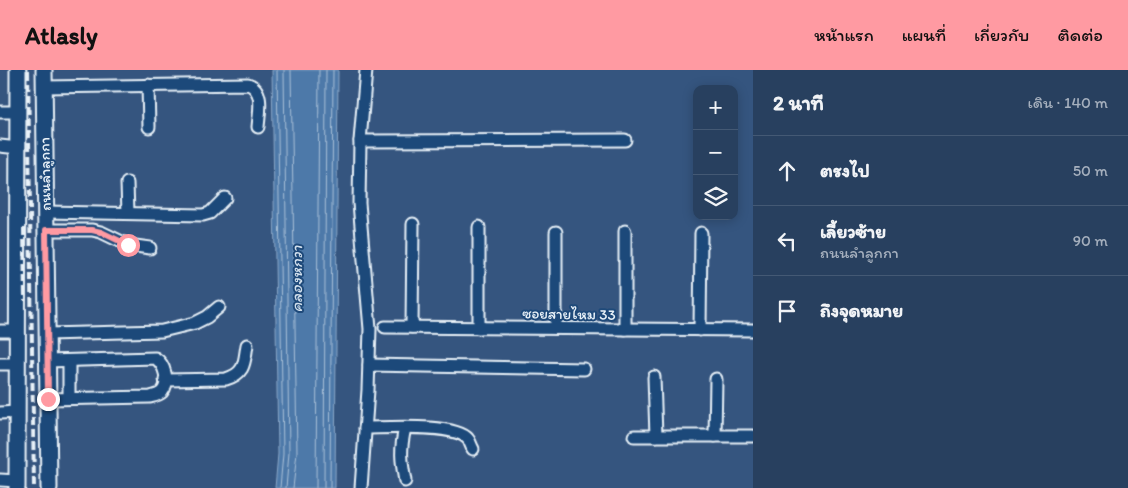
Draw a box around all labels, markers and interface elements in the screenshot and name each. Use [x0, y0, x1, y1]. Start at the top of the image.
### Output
text: Atlasly [25, 21, 98, 50]
text: หน้าแรก [814, 24, 874, 46]
text: แผนที่ [902, 24, 946, 46]
text: เกี่ยวกับ [974, 24, 1029, 46]
text: ติดต่อ [1057, 24, 1103, 46]
map controls [693, 85, 738, 220]
button: + [693, 85, 738, 130]
text: 2 นาที [773, 90, 824, 115]
text: เดิน · 140 m [1028, 93, 1108, 112]
button: − [693, 130, 738, 175]
street label: ถนนลำลูกกา [35, 137, 56, 211]
icon: ahead [773, 157, 801, 185]
text: ตรงไป [820, 159, 870, 182]
text: 50 m [1073, 161, 1108, 180]
button: layers [693, 175, 738, 220]
text: เลี้ยวซ้าย [820, 220, 886, 243]
icon: left [773, 227, 801, 255]
text: 90 m [1073, 231, 1108, 250]
route start [117, 234, 140, 257]
text: ถนนลำลูกกา [820, 243, 899, 262]
water label: คลองหกวา [287, 245, 306, 313]
icon: arrive [773, 297, 801, 325]
text: ถึงจุดหมาย [820, 299, 903, 322]
street label: ซอยสายไหม 33 [522, 304, 616, 324]
route end [37, 388, 60, 411]

